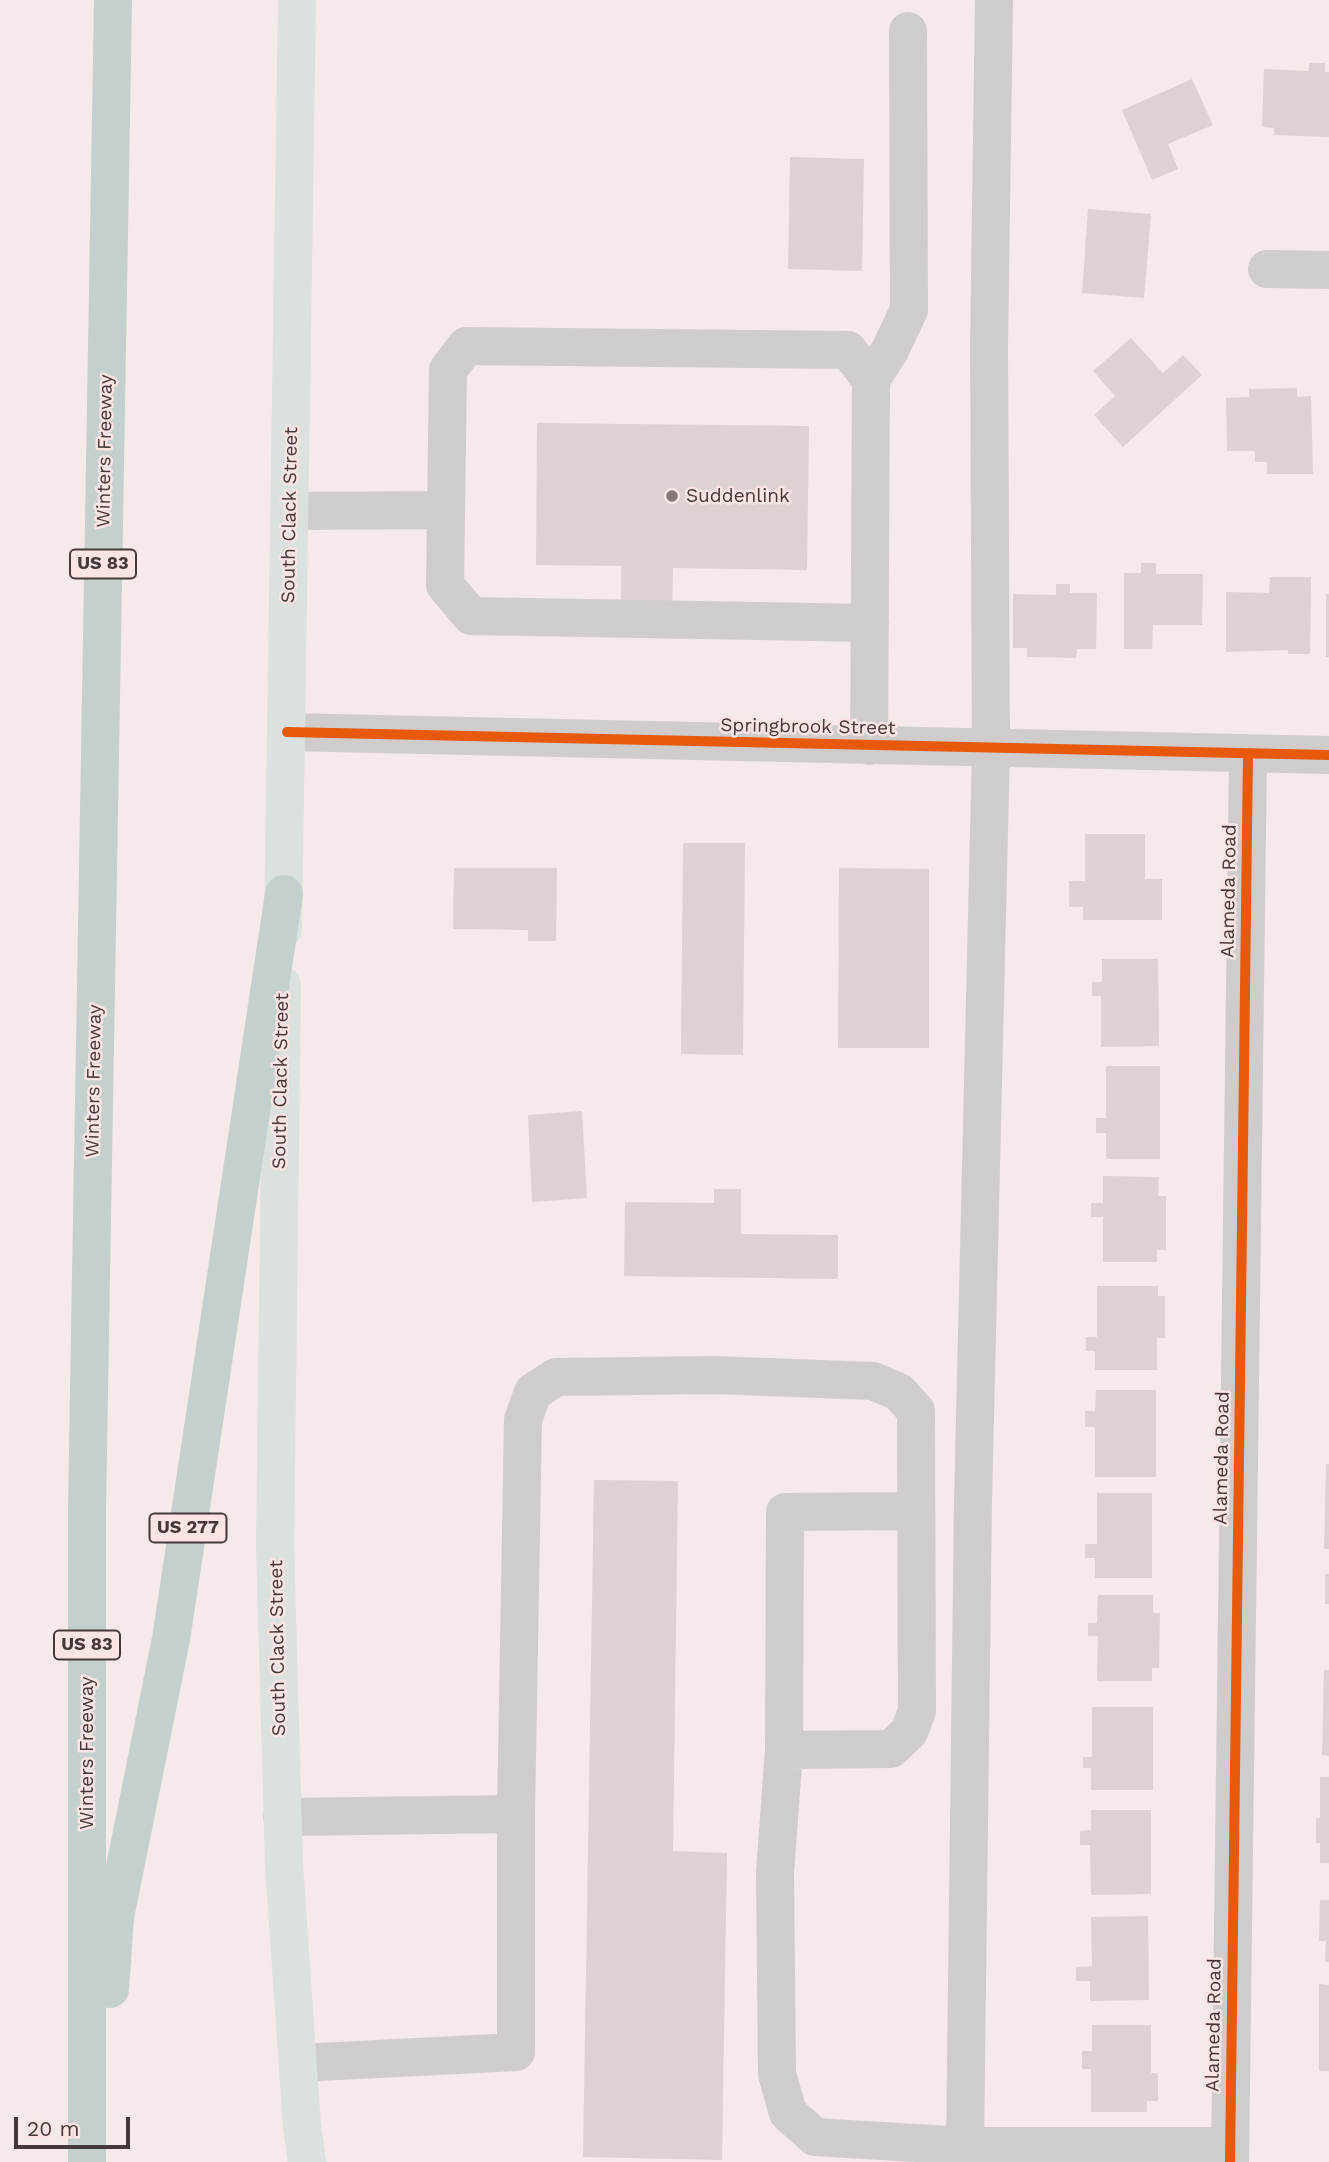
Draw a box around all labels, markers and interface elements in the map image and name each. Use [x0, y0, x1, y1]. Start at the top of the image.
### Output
street label: Winters Freeway [92, 374, 118, 528]
street label: South Clack Street [277, 427, 303, 603]
place label: Suddenlink [686, 485, 790, 507]
marker: Suddenlink [664, 488, 680, 504]
road number: US 83 [70, 550, 136, 578]
street label: Springbrook Street [720, 714, 896, 740]
street label: Alameda Road [1216, 824, 1242, 958]
street label: South Clack Street [268, 993, 294, 1169]
street label: Winters Freeway [81, 1004, 107, 1158]
street label: Alameda Road [1209, 1391, 1235, 1525]
road number: US 277 [150, 1513, 227, 1542]
street label: South Clack Street [265, 1560, 291, 1736]
road number: US 83 [54, 1630, 120, 1660]
street label: Winters Freeway [76, 1676, 98, 1830]
street label: Alameda Road [1201, 1958, 1227, 2092]
scale bar [18, 2102, 133, 2146]
text: 20 m [27, 2116, 79, 2141]

